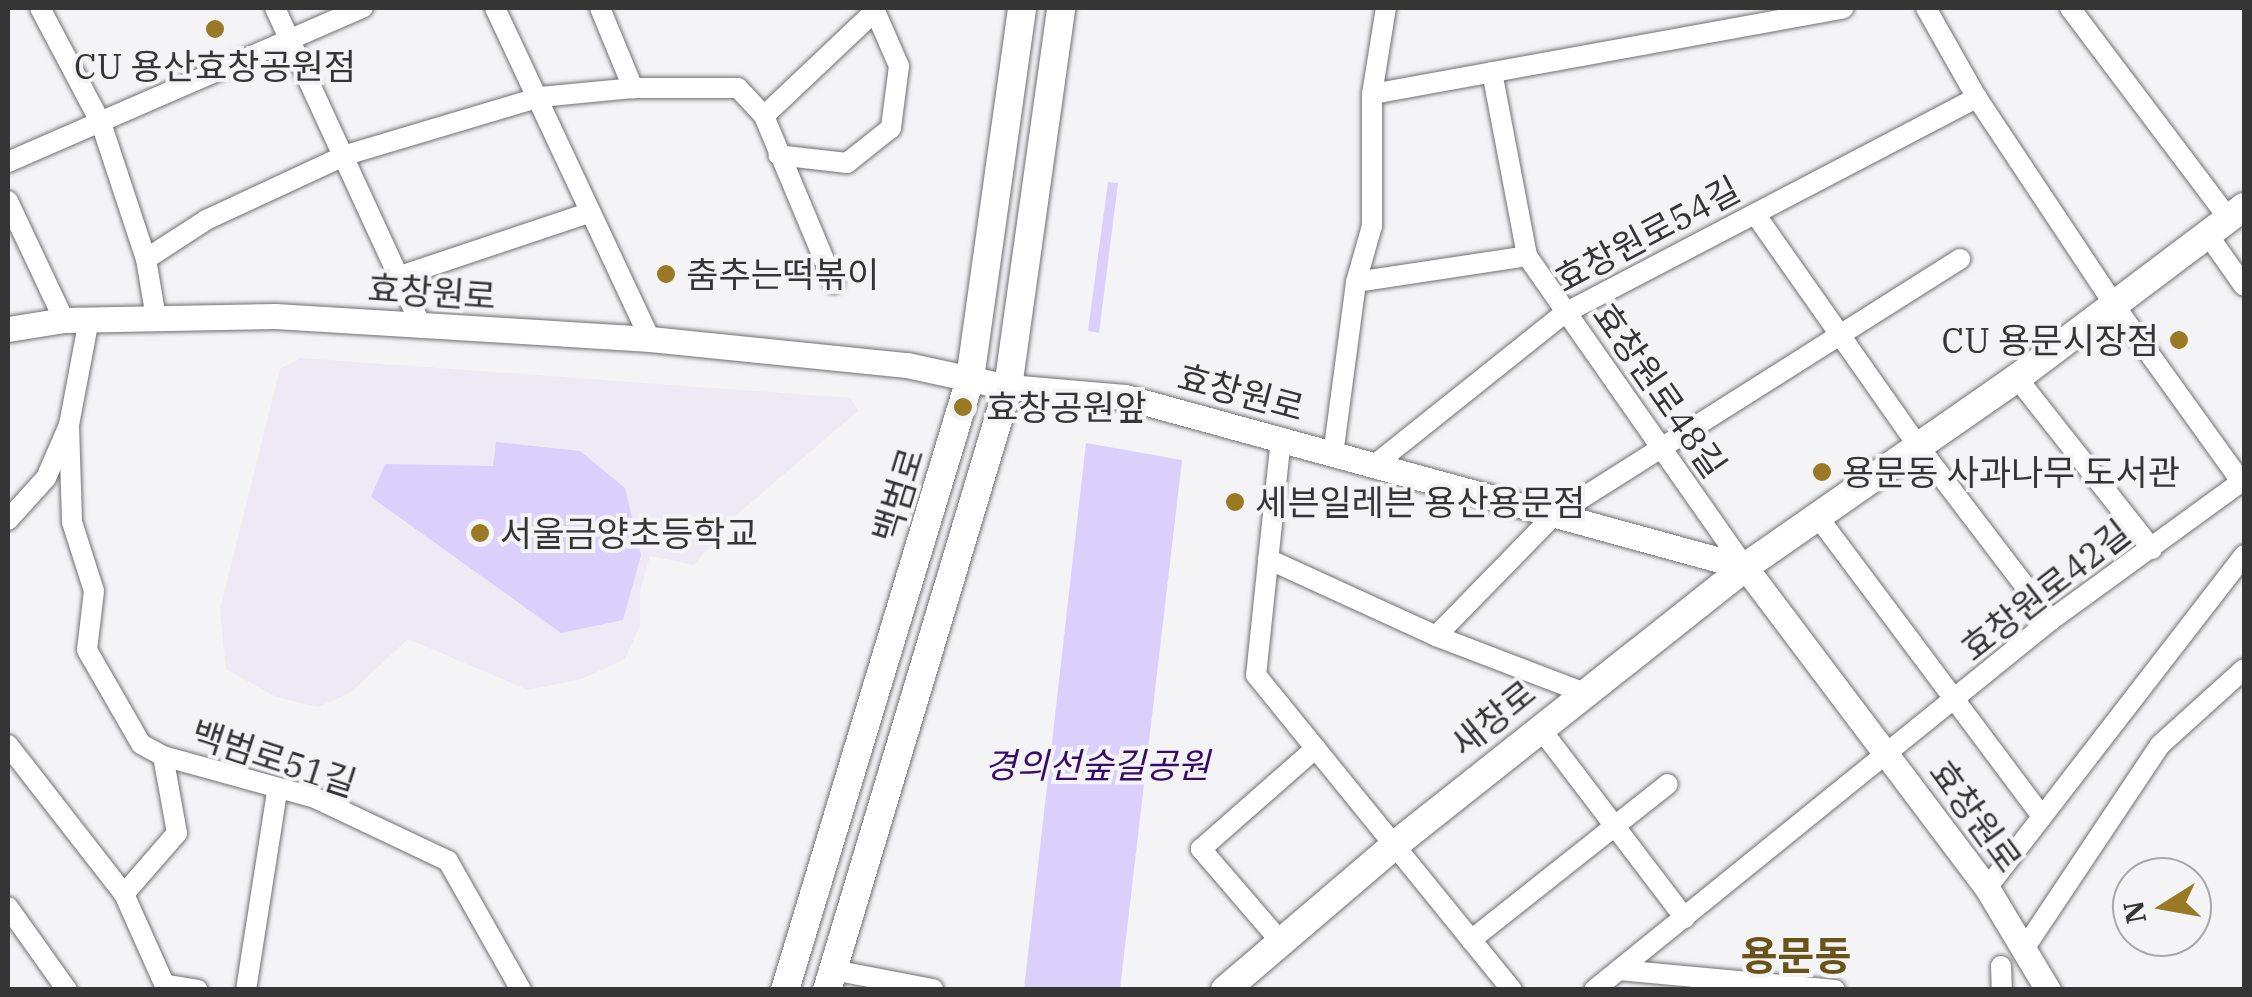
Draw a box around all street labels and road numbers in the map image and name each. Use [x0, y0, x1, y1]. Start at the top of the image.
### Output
street label: 효창원로54길 [1548, 168, 1746, 300]
street label: 효창원로 [366, 267, 498, 317]
street label: 효창원로48길 [1585, 295, 1735, 485]
street label: 효창원로 [1173, 355, 1309, 429]
street label: 백범로 [864, 443, 932, 547]
street label: 효창원로42길 [1952, 511, 2138, 669]
street label: 새창로 [1442, 671, 1544, 765]
street label: 백범로51길 [186, 712, 362, 804]
street label: 효창원로 [1921, 752, 2031, 880]

